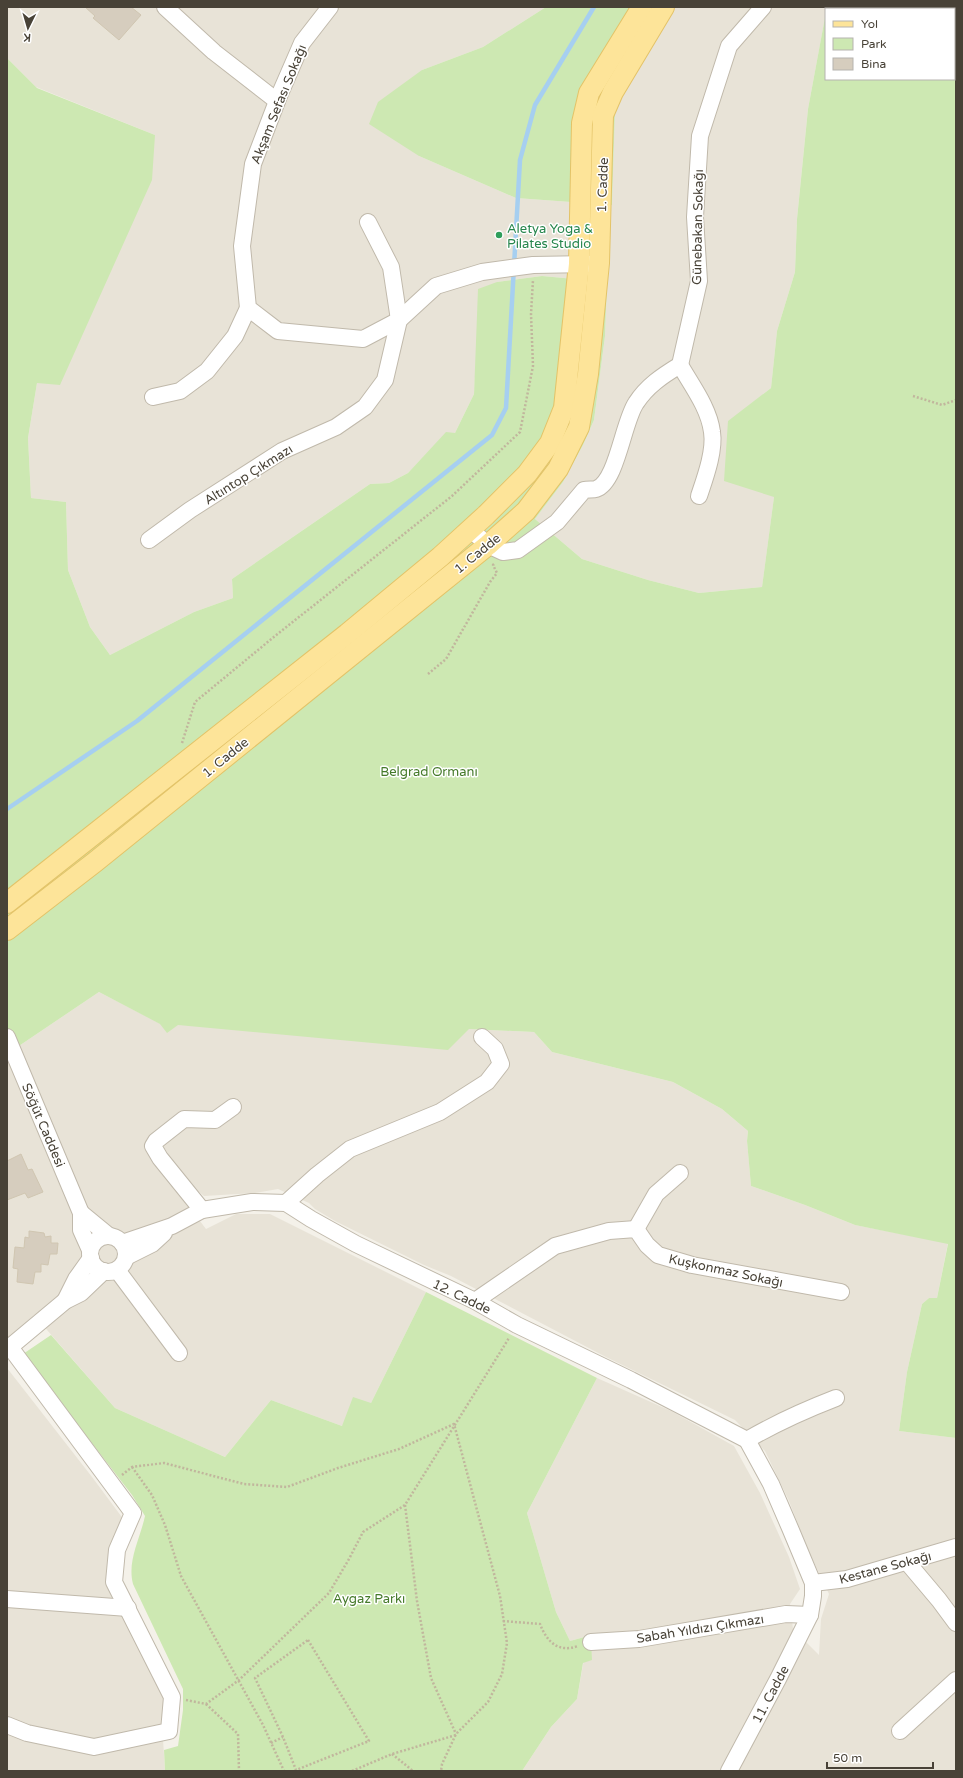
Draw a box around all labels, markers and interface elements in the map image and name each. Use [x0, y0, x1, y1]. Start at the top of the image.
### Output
north arrow [8, 8, 48, 48]
legend [825, 8, 955, 80]
text: Yol [861, 17, 878, 31]
text: K [22, 31, 31, 44]
text: Park [861, 37, 887, 51]
street label: Akşam Sefası Sokağı [248, 42, 310, 166]
text: Bina [861, 57, 886, 71]
street label: 1. Cadde [594, 157, 612, 213]
street label: Günebakan Sokağı [689, 169, 707, 285]
place label: Aletya Yoga & Pilates Studio [507, 221, 593, 252]
marker: Aletya Yoga & Pilates Studio [494, 230, 504, 240]
street label: Altıntop Çıkmazı [201, 441, 296, 509]
street label: 1. Cadde [451, 530, 504, 577]
street label: 1. Cadde [199, 734, 252, 781]
park label: Belgrad Ormanı [380, 764, 478, 780]
street label: Söğüt Caddesi [18, 1081, 68, 1170]
street label: Kuşkonmaz Sokağı [667, 1251, 784, 1291]
street label: 12. Cadde [430, 1276, 493, 1318]
street label: Kestane Sokağı [837, 1548, 933, 1588]
park label: Aygaz Parkı [333, 1591, 405, 1607]
street label: Sabah Yıldızı Çıkmazı [635, 1611, 765, 1647]
street label: 11. Cadde [749, 1663, 793, 1726]
scale bar [827, 1744, 933, 1770]
text: 50 m [833, 1751, 862, 1765]

